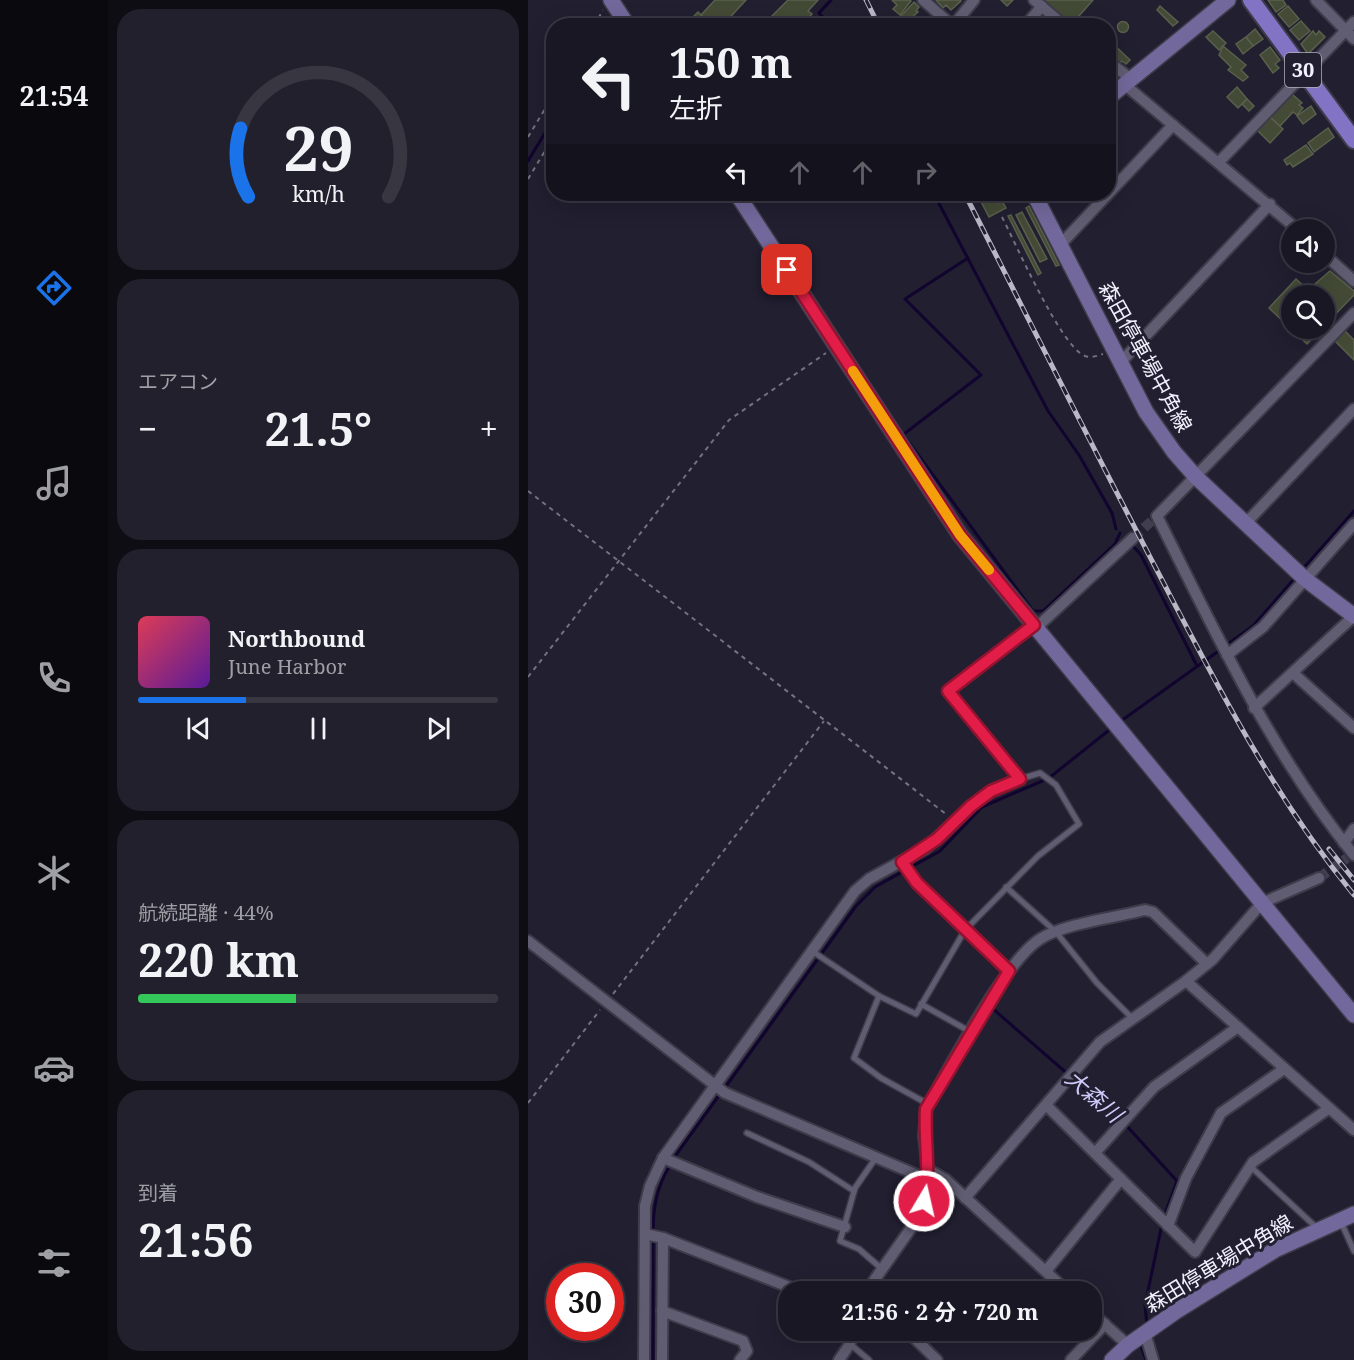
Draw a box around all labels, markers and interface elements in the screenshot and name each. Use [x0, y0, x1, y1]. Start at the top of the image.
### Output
text: 150 m [669, 33, 793, 90]
icon: left [570, 42, 648, 120]
road number: 30 [1285, 53, 1321, 87]
text: 21:54 [19, 77, 89, 114]
text: 左折 [669, 89, 723, 126]
text: 29 [283, 104, 353, 189]
icon: left [720, 156, 753, 189]
icon: ahead [783, 156, 816, 189]
icon: ahead [846, 156, 879, 189]
icon: right [909, 156, 942, 189]
text: km/h [292, 179, 345, 208]
map controls [1281, 219, 1335, 339]
button: sound [1281, 219, 1335, 273]
pin [761, 244, 812, 295]
icon: arrive [770, 253, 803, 286]
icon: directions [33, 267, 75, 309]
street label: 森田停車場中角線 [1093, 276, 1199, 437]
button: search [1281, 285, 1335, 339]
text: エアコン [138, 368, 218, 395]
text: 21.5° [265, 398, 372, 459]
text: − [138, 406, 157, 451]
text: + [480, 406, 498, 451]
icon: music [33, 462, 75, 504]
text: Northbound [228, 623, 365, 653]
text: June Harbor [228, 653, 346, 680]
icon: phone [33, 657, 75, 699]
icon: previous [182, 712, 215, 745]
icon: pause [302, 712, 335, 745]
icon: next [422, 712, 455, 745]
icon: climate [33, 852, 75, 894]
text: 航続距離 · 44% [138, 899, 274, 926]
text: 220 km [138, 929, 299, 990]
icon: car [33, 1047, 75, 1089]
water label: 大森川 [1060, 1062, 1131, 1130]
position arrow [892, 1169, 956, 1233]
text: 到着 [138, 1179, 178, 1206]
street label: 森田停車場中角線 [1139, 1208, 1298, 1318]
text: 21:56 [138, 1209, 253, 1270]
icon: filters [33, 1242, 75, 1284]
speed limit sign: 30 [546, 1263, 624, 1341]
text: 21:56 · 2 分 · 720 m [841, 1296, 1039, 1326]

